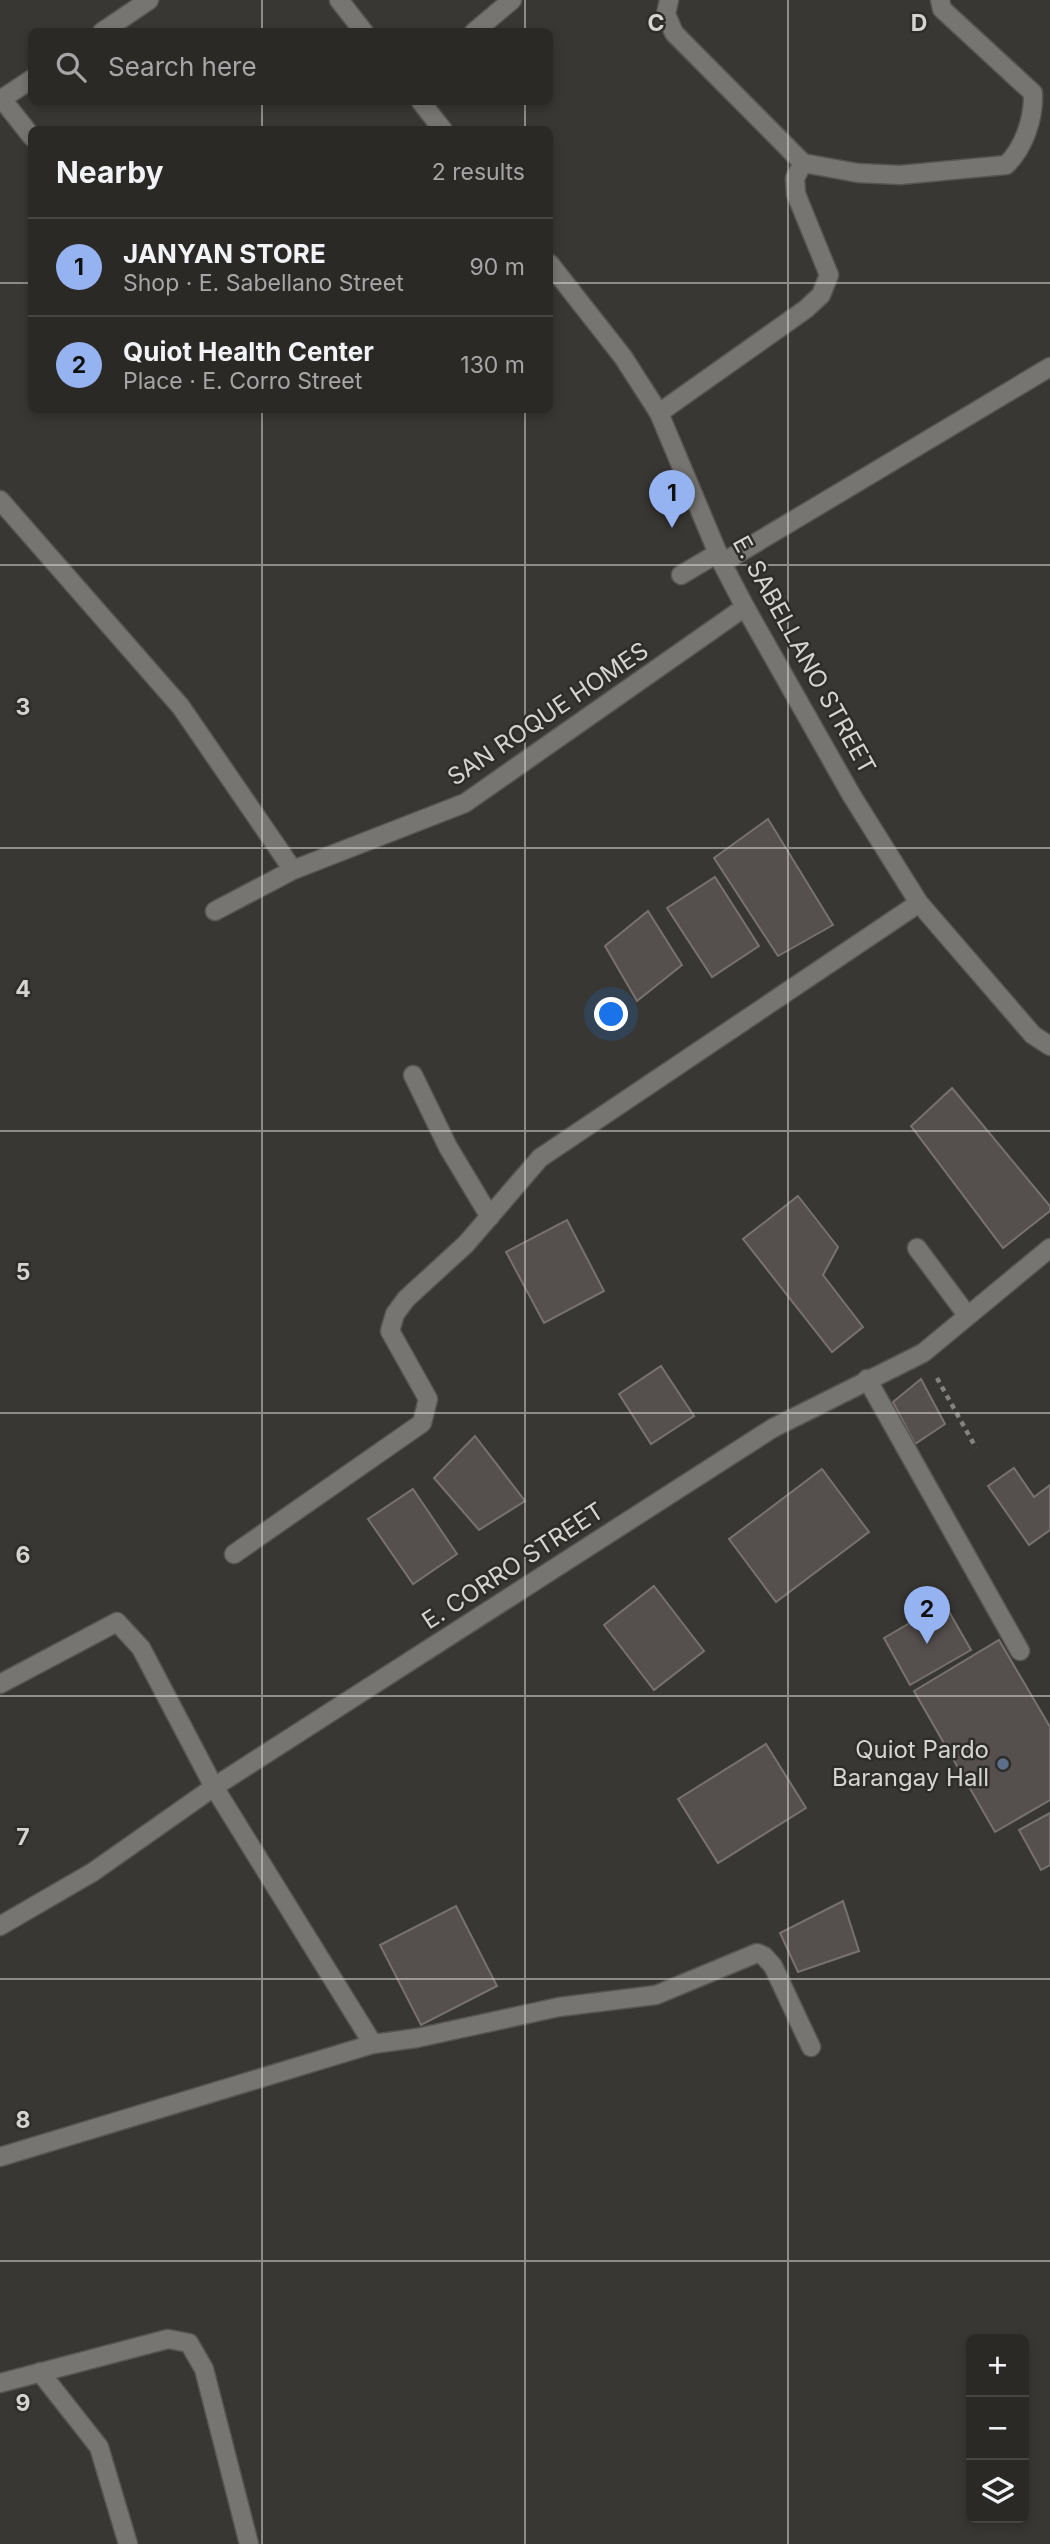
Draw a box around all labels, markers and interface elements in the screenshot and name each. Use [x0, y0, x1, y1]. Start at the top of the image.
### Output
text: C [647, 9, 665, 37]
text: D [911, 9, 927, 37]
search box [28, 28, 553, 105]
icon: search [52, 48, 90, 86]
text: Search here [108, 51, 257, 82]
text: Nearby [56, 154, 164, 190]
text: 2 results [432, 158, 525, 186]
text: JANYAN STORE [123, 238, 326, 269]
text: 1 [74, 253, 84, 281]
text: 90 m [470, 253, 525, 281]
text: Shop · E. Sabellano Street [123, 269, 404, 297]
text: Quiot Health Center [123, 336, 374, 367]
text: 2 [72, 351, 86, 379]
text: 130 m [460, 351, 525, 379]
text: Place · E. Corro Street [123, 367, 362, 395]
pin: 1 [649, 470, 695, 528]
street label: E. SABELLANO STREET [727, 531, 882, 779]
street label: SAN ROQUE HOMES [442, 636, 654, 791]
text: 3 [16, 693, 30, 721]
text: 4 [15, 975, 31, 1003]
your location [594, 997, 628, 1031]
text: 5 [16, 1258, 30, 1286]
street label: E. CORRO STREET [416, 1496, 609, 1635]
text: 6 [16, 1541, 30, 1569]
pin: 2 [904, 1586, 950, 1644]
place label: Quiot Pardo Barangay Hall [832, 1735, 989, 1792]
marker: Quiot Pardo Barangay Hall [995, 1756, 1011, 1772]
text: 7 [16, 1823, 30, 1851]
text: 8 [16, 2106, 30, 2134]
map controls [966, 2334, 1029, 2523]
button: + [966, 2334, 1029, 2397]
text: 9 [16, 2389, 30, 2417]
button: − [966, 2397, 1029, 2460]
button: layers [966, 2460, 1029, 2523]

